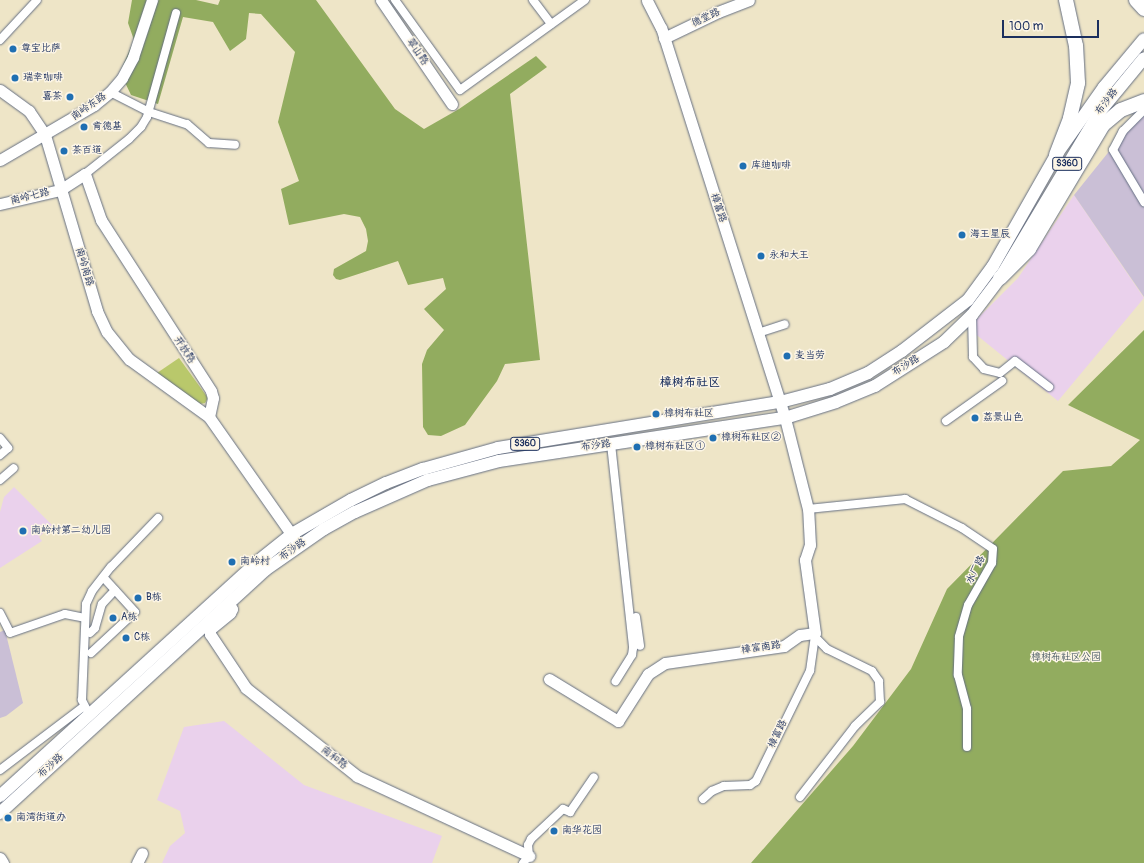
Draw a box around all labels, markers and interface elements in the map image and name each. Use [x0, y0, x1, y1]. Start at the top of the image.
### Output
street label: 德堂路 [690, 6, 722, 30]
scale bar [1004, 12, 1101, 38]
text: 100 m [1009, 19, 1043, 34]
street label: 翠山路 [403, 36, 431, 68]
place label: 尊宝比萨 [21, 43, 61, 55]
marker: 尊宝比萨 [8, 44, 18, 54]
place label: 瑞幸咖啡 [23, 72, 63, 84]
marker: 瑞幸咖啡 [10, 73, 20, 83]
street label: 布沙路 [1093, 86, 1121, 118]
place label: 喜茶 [42, 91, 62, 103]
street label: 南岭东路 [69, 91, 109, 123]
marker: 喜茶 [65, 92, 75, 102]
place label: 肯德基 [92, 121, 122, 133]
marker: 肯德基 [79, 122, 89, 132]
place label: 茶百道 [72, 145, 102, 157]
marker: 茶百道 [59, 146, 69, 156]
road number: S360 [1052, 157, 1082, 171]
place label: 库迪咖啡 [751, 160, 791, 172]
marker: 库迪咖啡 [738, 161, 748, 171]
street label: 南岭七路 [9, 186, 51, 208]
street label: 樟富路 [708, 192, 728, 224]
place label: 海王星辰 [970, 229, 1010, 241]
marker: 海王星辰 [957, 230, 967, 240]
street label: 南岭南路 [72, 246, 96, 288]
place label: 永和大王 [769, 250, 809, 262]
marker: 永和大王 [756, 251, 766, 261]
street label: 开放路 [171, 334, 197, 366]
place label: 麦当劳 [795, 350, 825, 362]
marker: 麦当劳 [782, 351, 792, 361]
street label: 布沙路 [890, 353, 922, 379]
district label: 樟树布社区 [660, 376, 720, 390]
place label: 樟树布社区 [664, 408, 714, 420]
marker: 樟树布社区 [651, 409, 661, 419]
place label: 荔景山色 [983, 412, 1023, 424]
marker: 荔景山色 [970, 413, 980, 423]
place label: 樟树布社区② [721, 432, 781, 444]
marker: 樟树布社区② [708, 433, 718, 443]
road number: S360 [510, 437, 540, 451]
street label: 布沙路 [580, 438, 612, 454]
place label: 樟树布社区① [645, 441, 705, 453]
marker: 樟树布社区① [632, 442, 642, 452]
place label: 南岭村第二幼儿园 [31, 525, 111, 537]
marker: 南岭村第二幼儿园 [18, 526, 28, 536]
street label: 布沙路 [277, 536, 309, 564]
street label: 水厂路 [964, 554, 988, 586]
place label: 南岭村 [240, 556, 270, 568]
marker: 南岭村 [227, 557, 237, 567]
place label: B栋 [146, 592, 162, 604]
marker: B栋 [133, 593, 143, 603]
place label: A栋 [121, 612, 137, 624]
marker: A栋 [108, 613, 118, 623]
place label: C栋 [134, 632, 150, 644]
marker: C栋 [121, 633, 131, 643]
street label: 樟富南路 [740, 639, 782, 657]
park label: 樟树布社区公园 [1031, 652, 1101, 664]
street label: 樟富路 [766, 718, 790, 750]
street label: 南和路 [318, 744, 350, 772]
street label: 布沙路 [36, 751, 66, 781]
place label: 南湾街道办 [16, 812, 66, 824]
marker: 南湾街道办 [3, 813, 13, 823]
place label: 南华花园 [562, 825, 602, 837]
marker: 南华花园 [549, 826, 559, 836]

